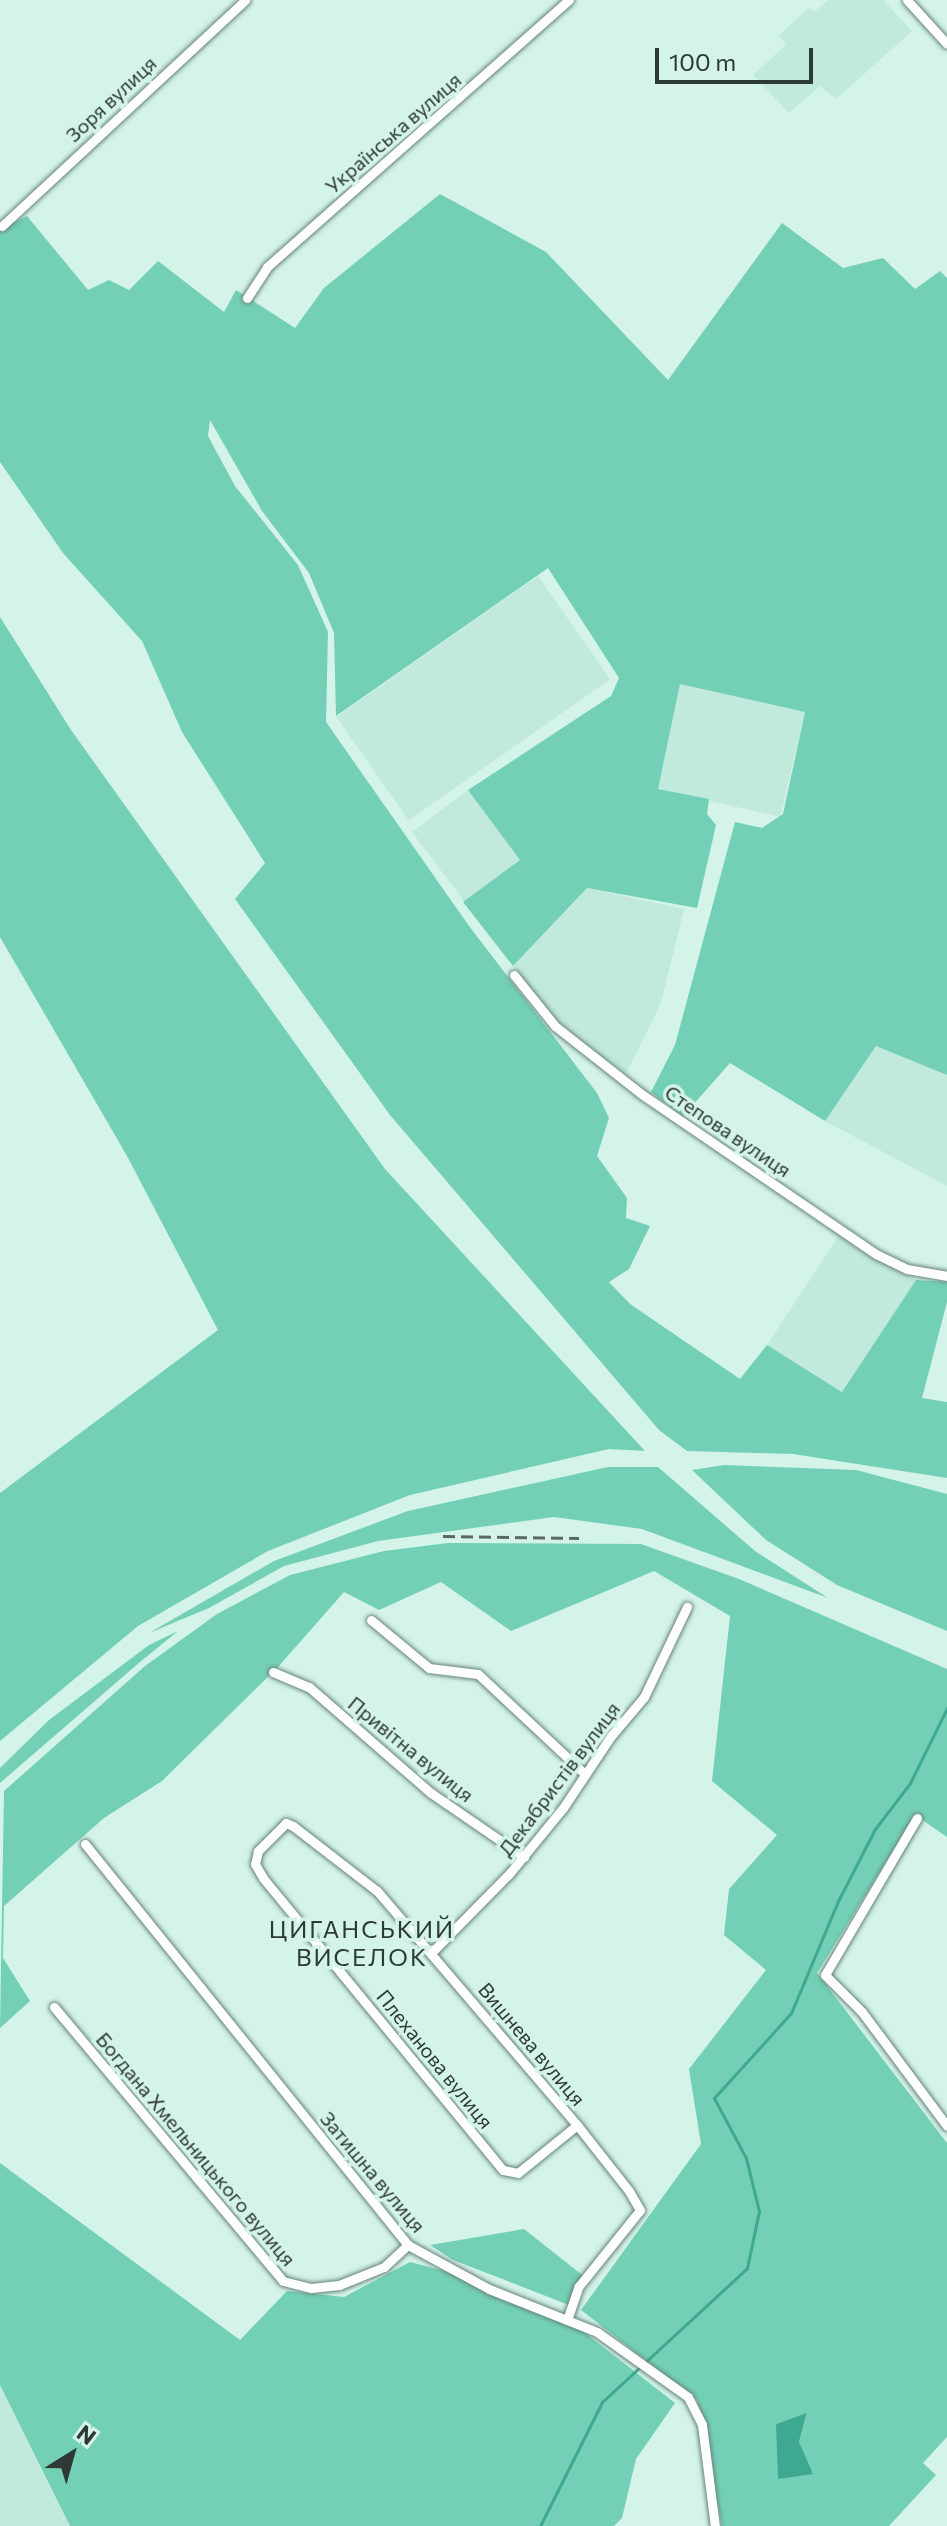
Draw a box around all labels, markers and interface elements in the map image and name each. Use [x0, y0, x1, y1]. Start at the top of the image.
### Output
scale bar [659, 32, 817, 82]
text: 100 m [669, 47, 736, 76]
street label: Зоря вулиця [61, 51, 161, 147]
street label: Українська вулиця [320, 68, 466, 198]
street label: Степова вулиця [660, 1080, 796, 1182]
street label: Привітна вулиця [344, 1691, 478, 1807]
street label: Декабристів вулиця [493, 1697, 625, 1861]
district label: ЦИГАНСЬКИЙ ВИСЕЛОК [269, 1915, 455, 1971]
street label: Вишнева вулиця [474, 1978, 590, 2110]
street label: Плеханова вулиця [372, 1985, 498, 2133]
street label: Богдана Хмельницького вулиця [91, 2027, 301, 2271]
street label: Затишна вулиця [315, 2107, 431, 2237]
north arrow [32, 2414, 112, 2494]
text: N [72, 2419, 101, 2450]

